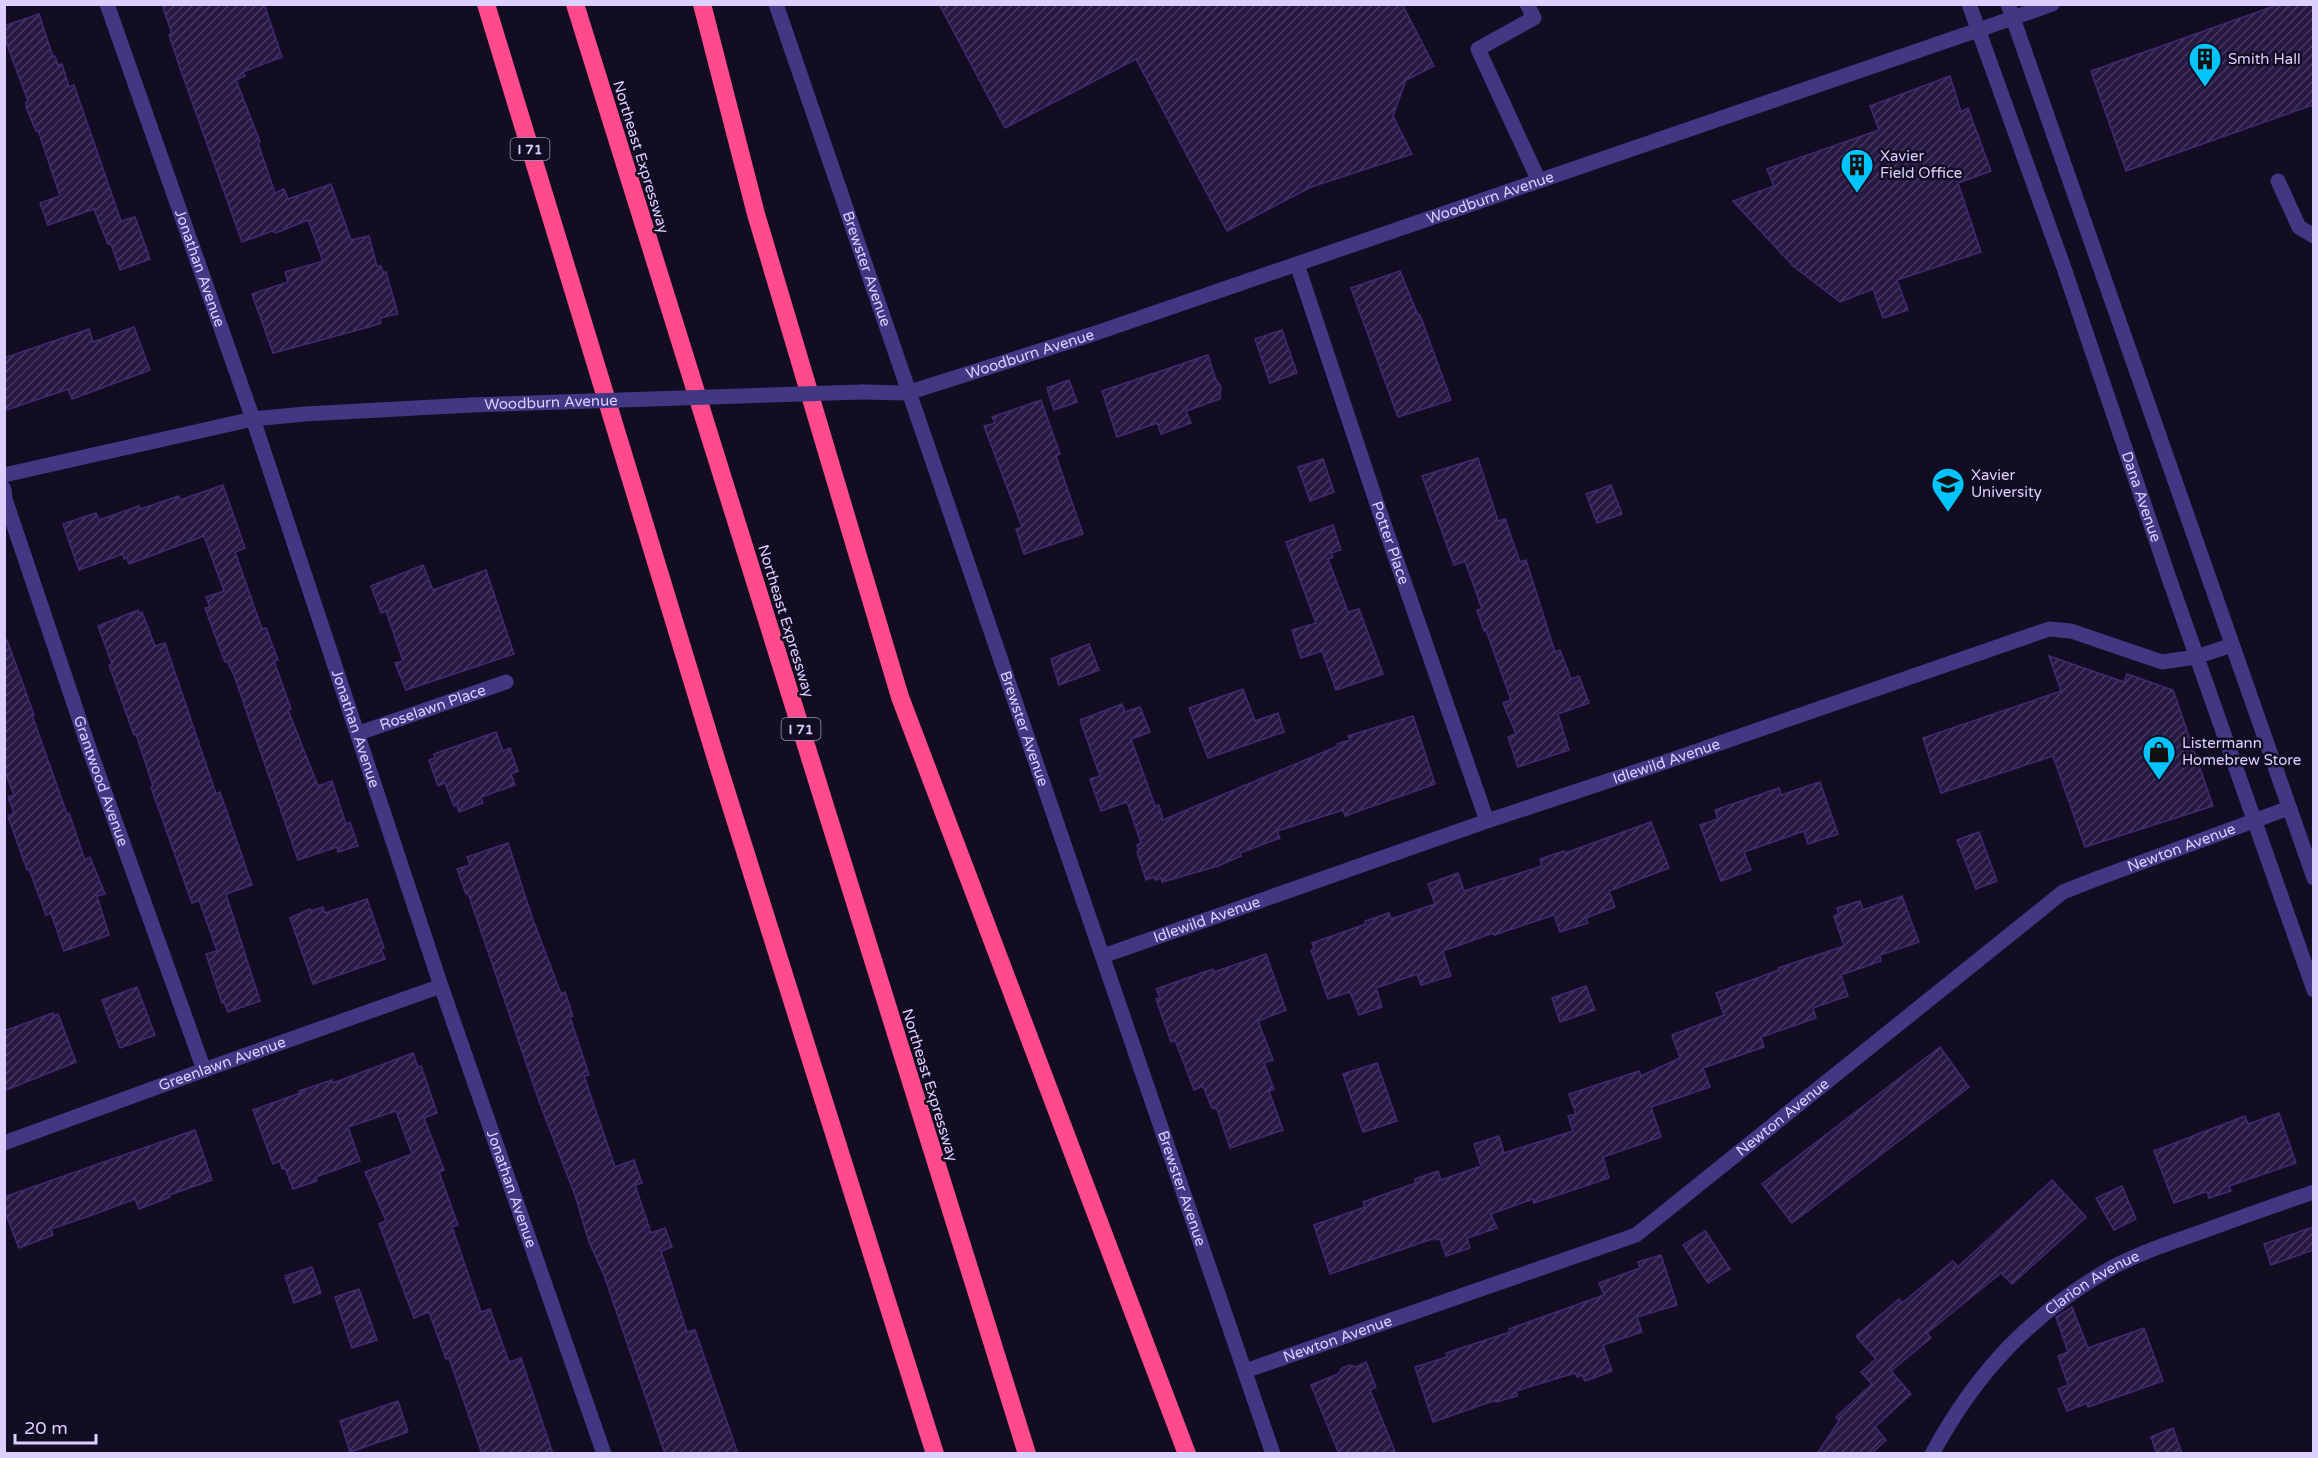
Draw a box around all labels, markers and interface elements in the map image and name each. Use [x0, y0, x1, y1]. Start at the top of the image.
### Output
building icon: Smith Hall [2187, 41, 2223, 88]
place label: Smith Hall [2228, 50, 2301, 68]
street label: Northeast Expressway [609, 78, 673, 236]
road number: I 71 [510, 138, 550, 160]
building icon: Xavier Field Office [1839, 147, 1875, 194]
place label: Xavier Field Office [1880, 147, 1962, 182]
street label: Woodburn Avenue [1424, 167, 1556, 228]
street label: Jonathan Avenue [171, 207, 229, 329]
street label: Brewster Avenue [839, 209, 895, 329]
street label: Woodburn Avenue [964, 325, 1096, 383]
street label: Woodburn Avenue [484, 391, 618, 414]
street label: Dana Avenue [2118, 449, 2165, 544]
school or university icon: Xavier University [1930, 466, 1966, 513]
place label: Xavier University [1971, 466, 2042, 501]
street label: Potter Place [1368, 499, 1413, 587]
street label: Northeast Expressway [754, 542, 818, 700]
street label: Jonathan Avenue [328, 667, 384, 790]
street label: Brewster Avenue [996, 669, 1052, 789]
street label: Roselawn Place [377, 681, 488, 734]
street label: Grantwood Avenue [70, 713, 132, 849]
road number: I 71 [782, 718, 820, 740]
shop icon: Listermann Homebrew Store [2141, 734, 2177, 781]
place label: Listermann Homebrew Store [2182, 734, 2301, 769]
street label: Idlewild Avenue [1610, 735, 1722, 788]
street label: Newton Avenue [2125, 820, 2238, 876]
street label: Idlewild Avenue [1151, 892, 1263, 947]
street label: Northeast Expressway [898, 1006, 962, 1164]
street label: Greenlawn Avenue [156, 1033, 288, 1095]
street label: Newton Avenue [1733, 1075, 1833, 1160]
street label: Jonathan Avenue [483, 1127, 540, 1250]
street label: Brewster Avenue [1154, 1128, 1210, 1248]
street label: Clarion Avenue [2041, 1247, 2142, 1319]
street label: Newton Avenue [1281, 1312, 1394, 1366]
scale bar [15, 1407, 96, 1445]
text: 20 m [24, 1417, 68, 1439]

